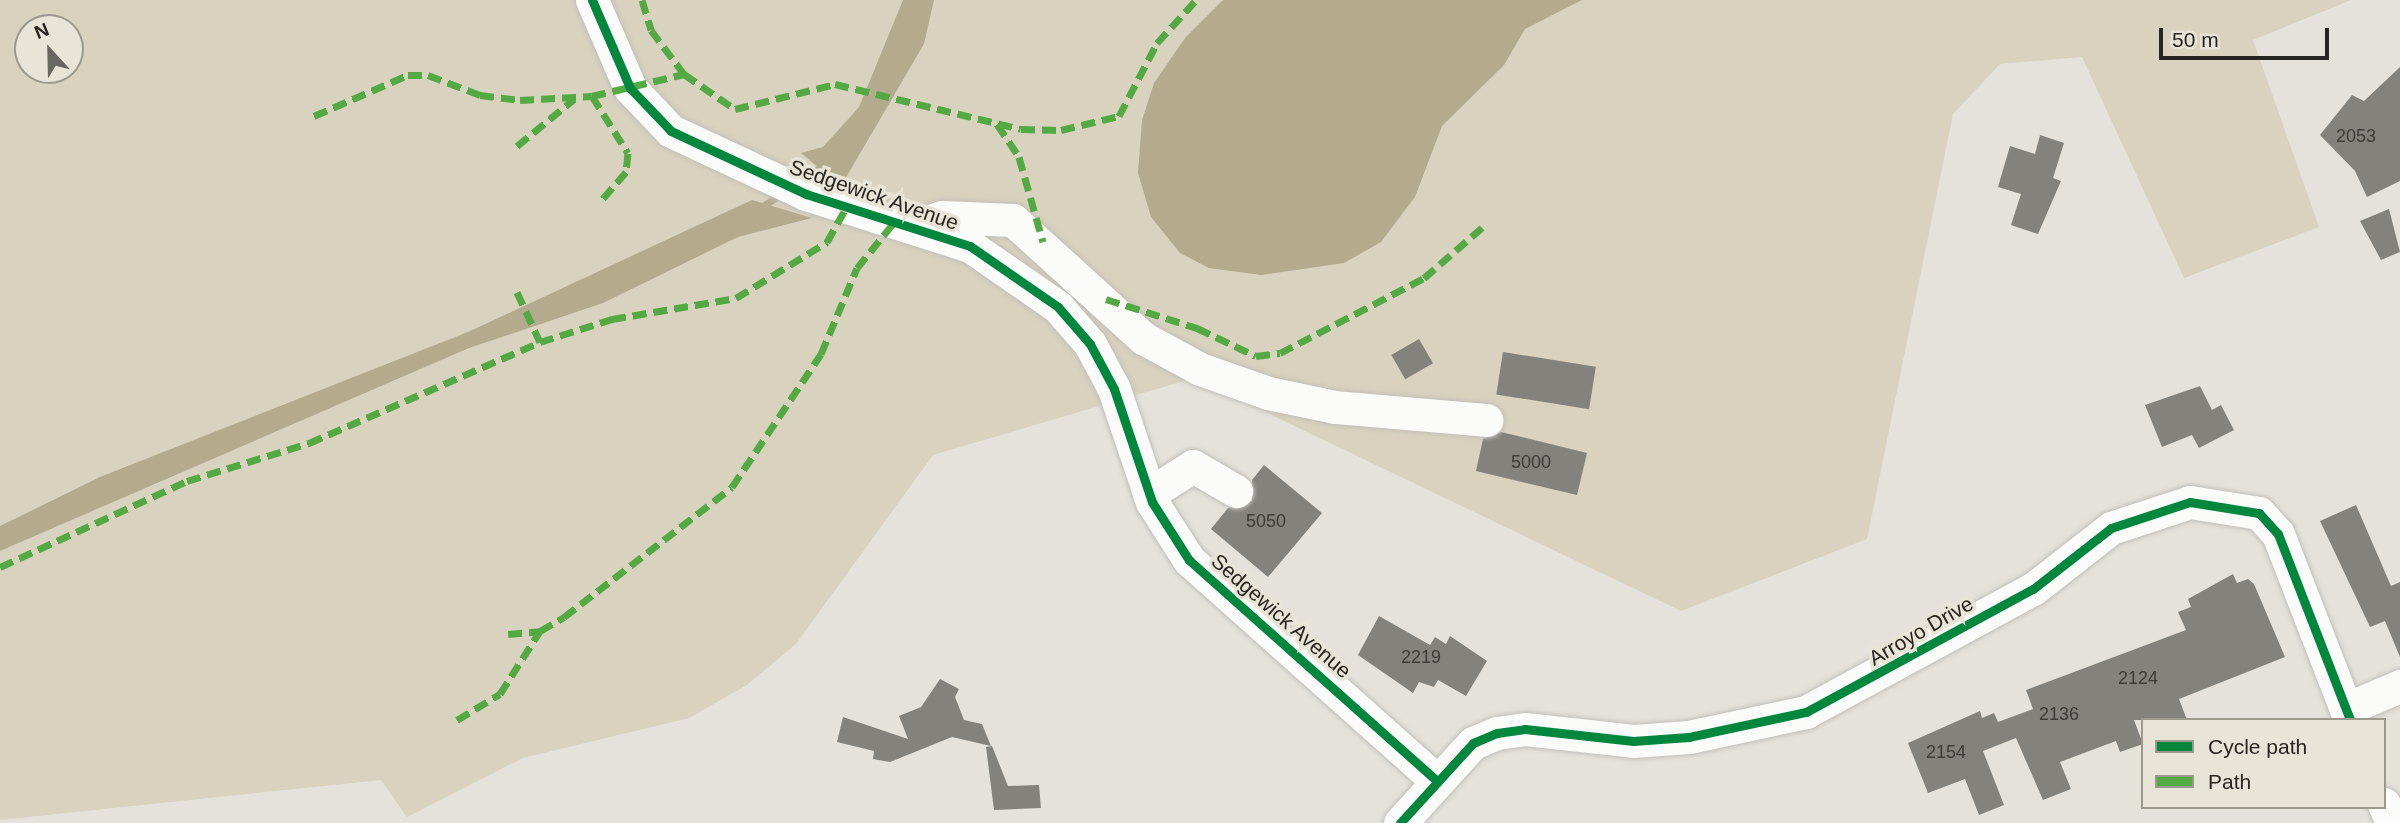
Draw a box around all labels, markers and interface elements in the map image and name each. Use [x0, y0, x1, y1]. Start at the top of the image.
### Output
north arrow [14, 14, 84, 84]
scale bar [2162, 14, 2332, 58]
text: N [31, 19, 52, 43]
text: 50 m [2172, 28, 2219, 51]
house number: 2053 [2336, 125, 2376, 147]
street label: Sedgewick Avenue [786, 154, 962, 236]
house number: 5000 [1511, 451, 1551, 473]
house number: 5050 [1246, 510, 1286, 532]
street label: Sedgewick Avenue [1205, 548, 1357, 684]
street label: Arroyo Drive [1864, 591, 1978, 671]
house number: 2219 [1401, 646, 1441, 668]
house number: 2124 [2118, 667, 2158, 689]
house number: 2136 [2039, 703, 2079, 725]
legend [2141, 718, 2386, 809]
text: Cycle path [2208, 735, 2307, 758]
house number: 2154 [1926, 741, 1966, 763]
text: Path [2208, 770, 2251, 793]

